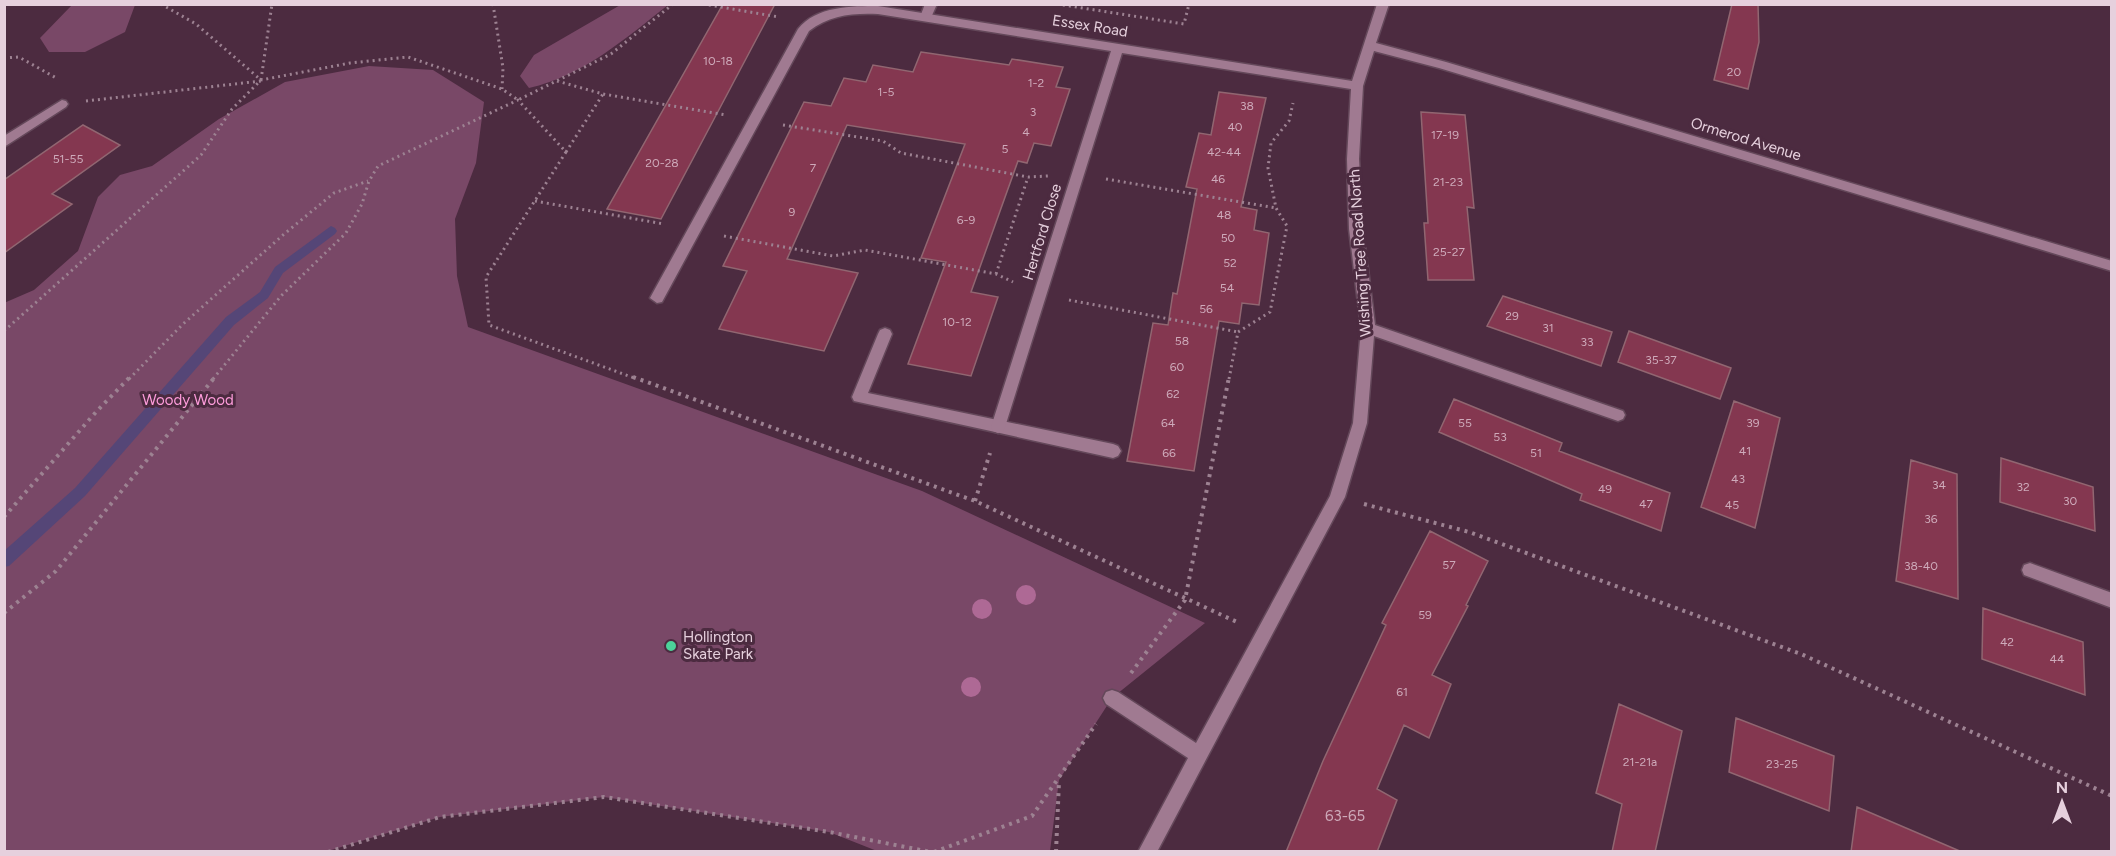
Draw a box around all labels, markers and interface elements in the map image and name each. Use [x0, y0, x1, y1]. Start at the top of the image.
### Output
street label: Essex Road [1051, 11, 1129, 41]
house number: 10-18 [703, 54, 733, 68]
house number: 20 [1727, 65, 1742, 79]
house number: 1-2 [1028, 76, 1044, 90]
house number: 1-5 [878, 85, 895, 99]
house number: 38 [1240, 99, 1254, 113]
house number: 3 [1030, 105, 1036, 119]
street label: Ormerod Avenue [1689, 114, 1803, 164]
house number: 40 [1227, 120, 1243, 134]
house number: 4 [1022, 125, 1030, 139]
house number: 17-19 [1431, 128, 1459, 142]
house number: 5 [1002, 142, 1009, 156]
house number: 42-44 [1207, 145, 1242, 159]
house number: 51-55 [53, 152, 83, 166]
house number: 20-28 [645, 156, 679, 170]
house number: 7 [810, 161, 817, 175]
street label: Wishing Tree Road North [1345, 169, 1375, 337]
house number: 46 [1211, 172, 1225, 186]
house number: 21-23 [1433, 175, 1463, 189]
street label: Hertford Close [1019, 182, 1065, 282]
house number: 9 [789, 205, 796, 219]
house number: 48 [1217, 208, 1231, 222]
house number: 6-9 [957, 213, 975, 227]
house number: 50 [1221, 231, 1236, 245]
house number: 25-27 [1433, 245, 1465, 259]
house number: 52 [1223, 256, 1237, 270]
house number: 54 [1220, 281, 1235, 295]
house number: 56 [1199, 302, 1213, 316]
house number: 29 [1505, 309, 1519, 323]
house number: 10-12 [942, 315, 972, 329]
house number: 31 [1542, 321, 1554, 335]
house number: 58 [1175, 334, 1189, 348]
house number: 33 [1580, 335, 1594, 349]
house number: 35-37 [1645, 353, 1677, 367]
house number: 60 [1170, 360, 1185, 374]
house number: 62 [1166, 387, 1180, 401]
park label: Woody Wood [142, 391, 234, 409]
house number: 64 [1161, 416, 1176, 430]
house number: 55 [1458, 416, 1472, 430]
house number: 39 [1746, 416, 1760, 430]
house number: 53 [1493, 430, 1507, 444]
house number: 41 [1739, 444, 1751, 458]
house number: 66 [1162, 446, 1176, 460]
house number: 51 [1530, 446, 1542, 460]
house number: 43 [1731, 472, 1745, 486]
house number: 34 [1932, 478, 1947, 492]
house number: 32 [2016, 480, 2030, 494]
house number: 49 [1598, 482, 1612, 496]
house number: 30 [2063, 494, 2077, 508]
house number: 47 [1639, 497, 1653, 511]
house number: 45 [1725, 498, 1739, 512]
house number: 36 [1924, 512, 1938, 526]
house number: 57 [1442, 558, 1456, 572]
house number: 38-40 [1904, 559, 1938, 573]
house number: 59 [1418, 608, 1432, 622]
place label: Hollington Skate Park [683, 628, 754, 663]
house number: 42 [2000, 635, 2014, 649]
marker: Hollington Skate Park [664, 639, 678, 653]
house number: 44 [2050, 652, 2065, 666]
house number: 61 [1396, 685, 1408, 699]
house number: 21-21a [1623, 755, 1657, 769]
house number: 23-25 [1766, 757, 1798, 771]
north arrow [2032, 772, 2092, 832]
text: N [2056, 778, 2068, 797]
house number: 63-65 [1325, 807, 1365, 825]

